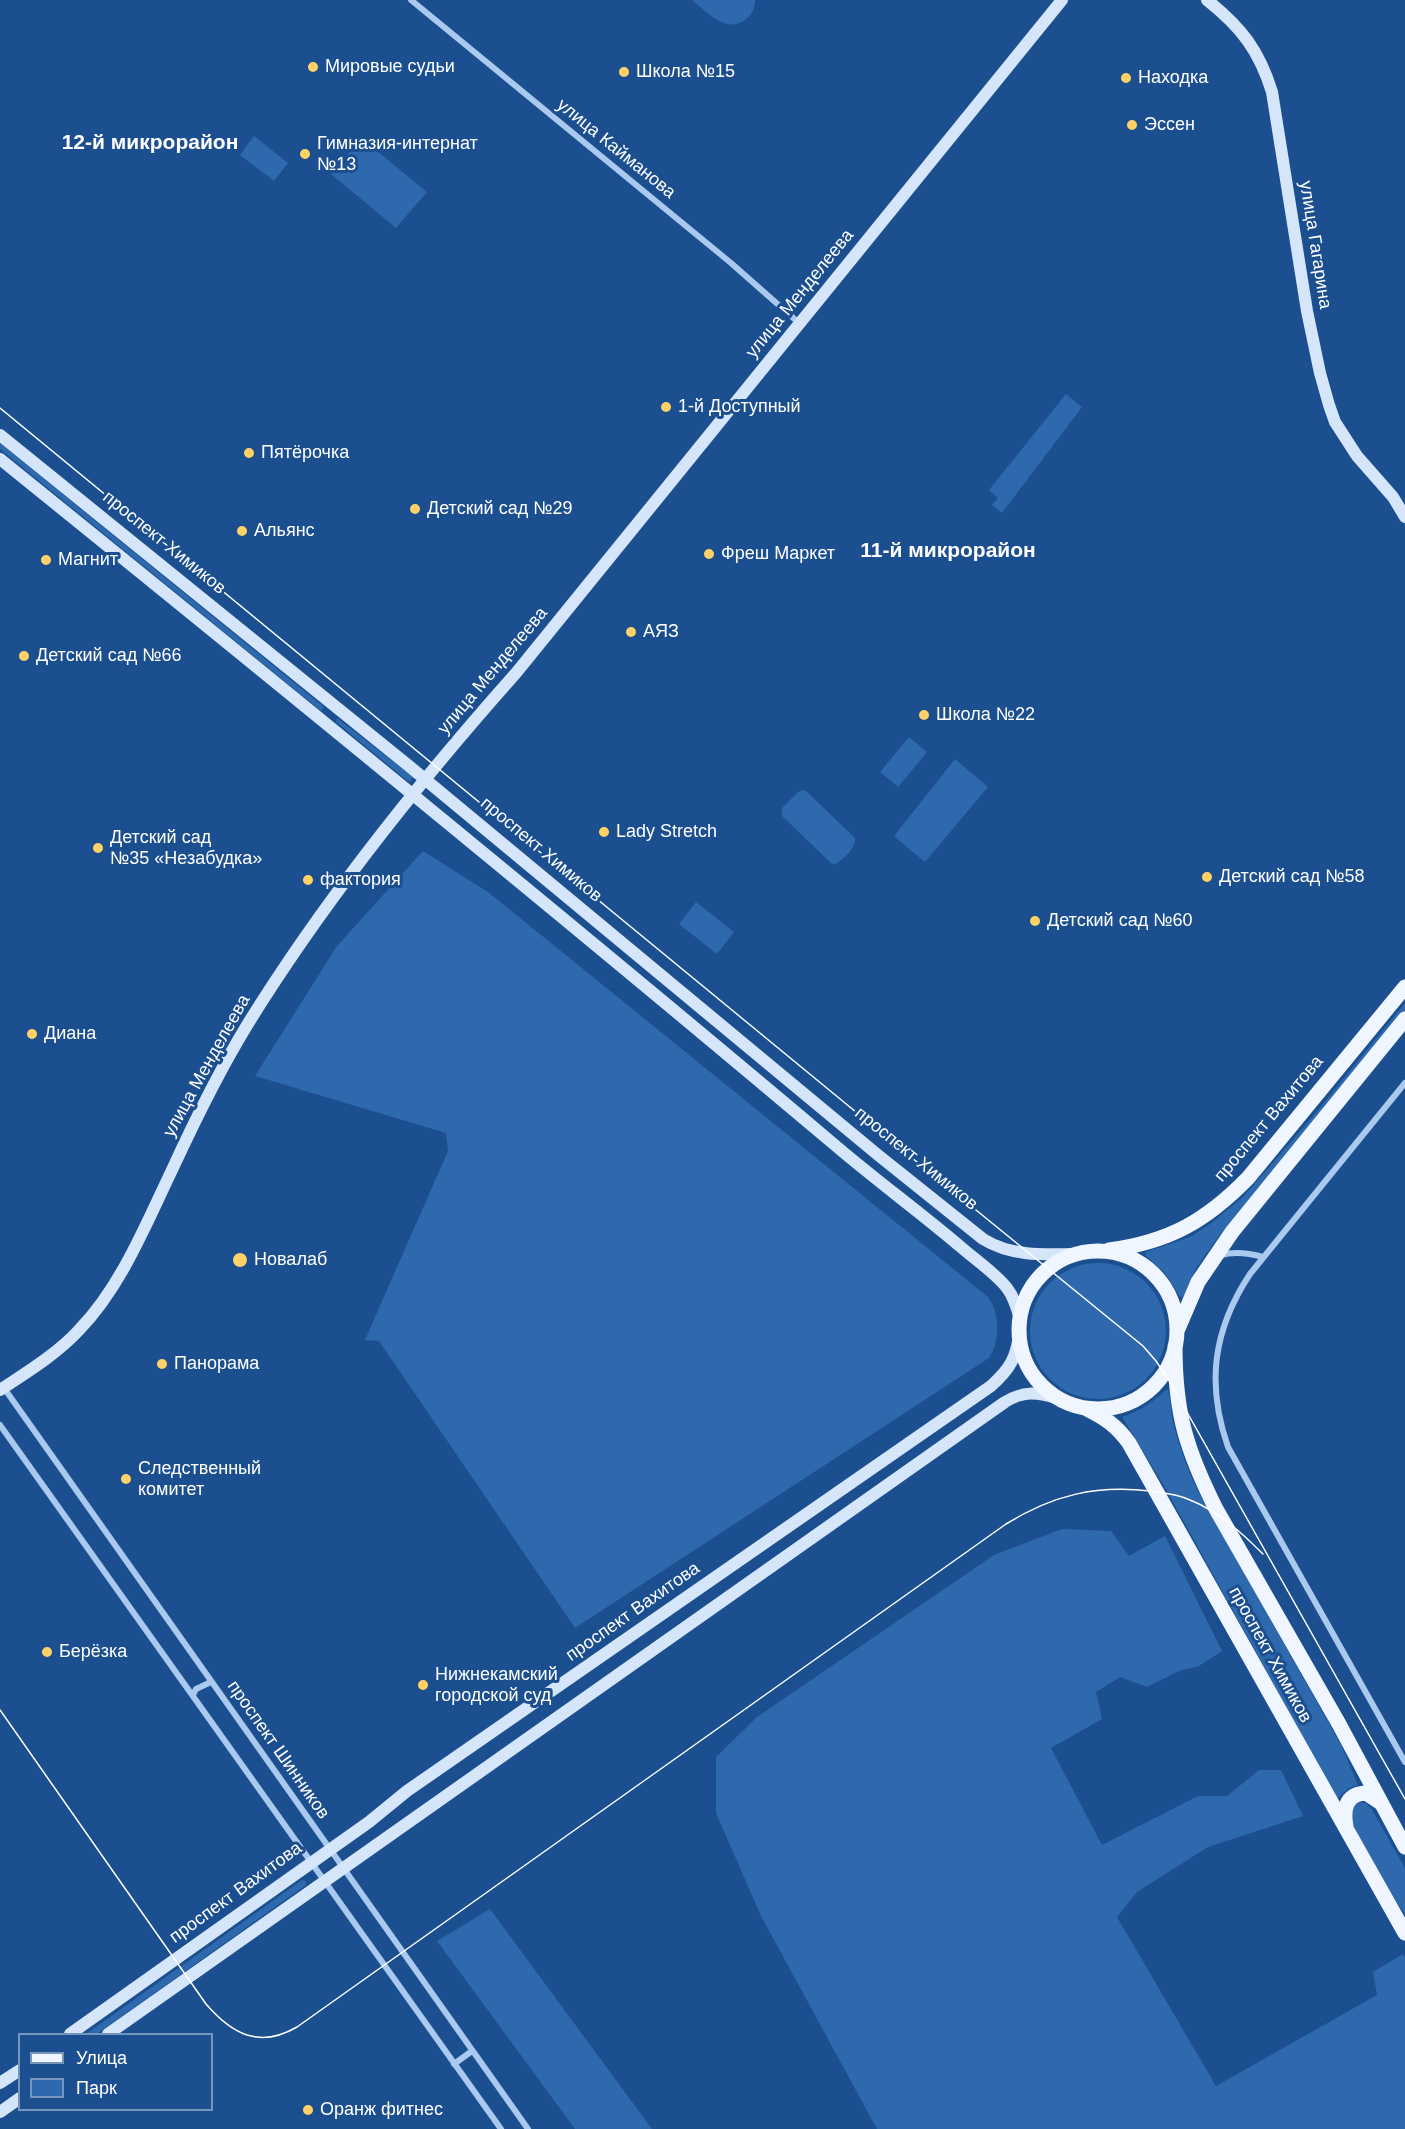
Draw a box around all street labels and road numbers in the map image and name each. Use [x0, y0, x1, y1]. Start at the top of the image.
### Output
street label: улица Кайманова [552, 94, 680, 204]
street label: улица Гагарина [1294, 179, 1336, 311]
street label: улица Менделеева [741, 225, 859, 363]
street label: проспект Химиков [98, 487, 230, 599]
street label: улица Менделеева [433, 603, 553, 739]
street label: проспект Химиков [476, 793, 606, 907]
street label: улица Менделеева [159, 991, 255, 1141]
street label: проспект Вахитова [1210, 1051, 1328, 1187]
street label: проспект Химиков [850, 1103, 982, 1215]
street label: проспект Вахитова [562, 1558, 704, 1666]
street label: проспект Химиков [1224, 1583, 1316, 1727]
street label: проспект Шинников [222, 1677, 334, 1823]
street label: проспект Вахитова [166, 1838, 306, 1948]

